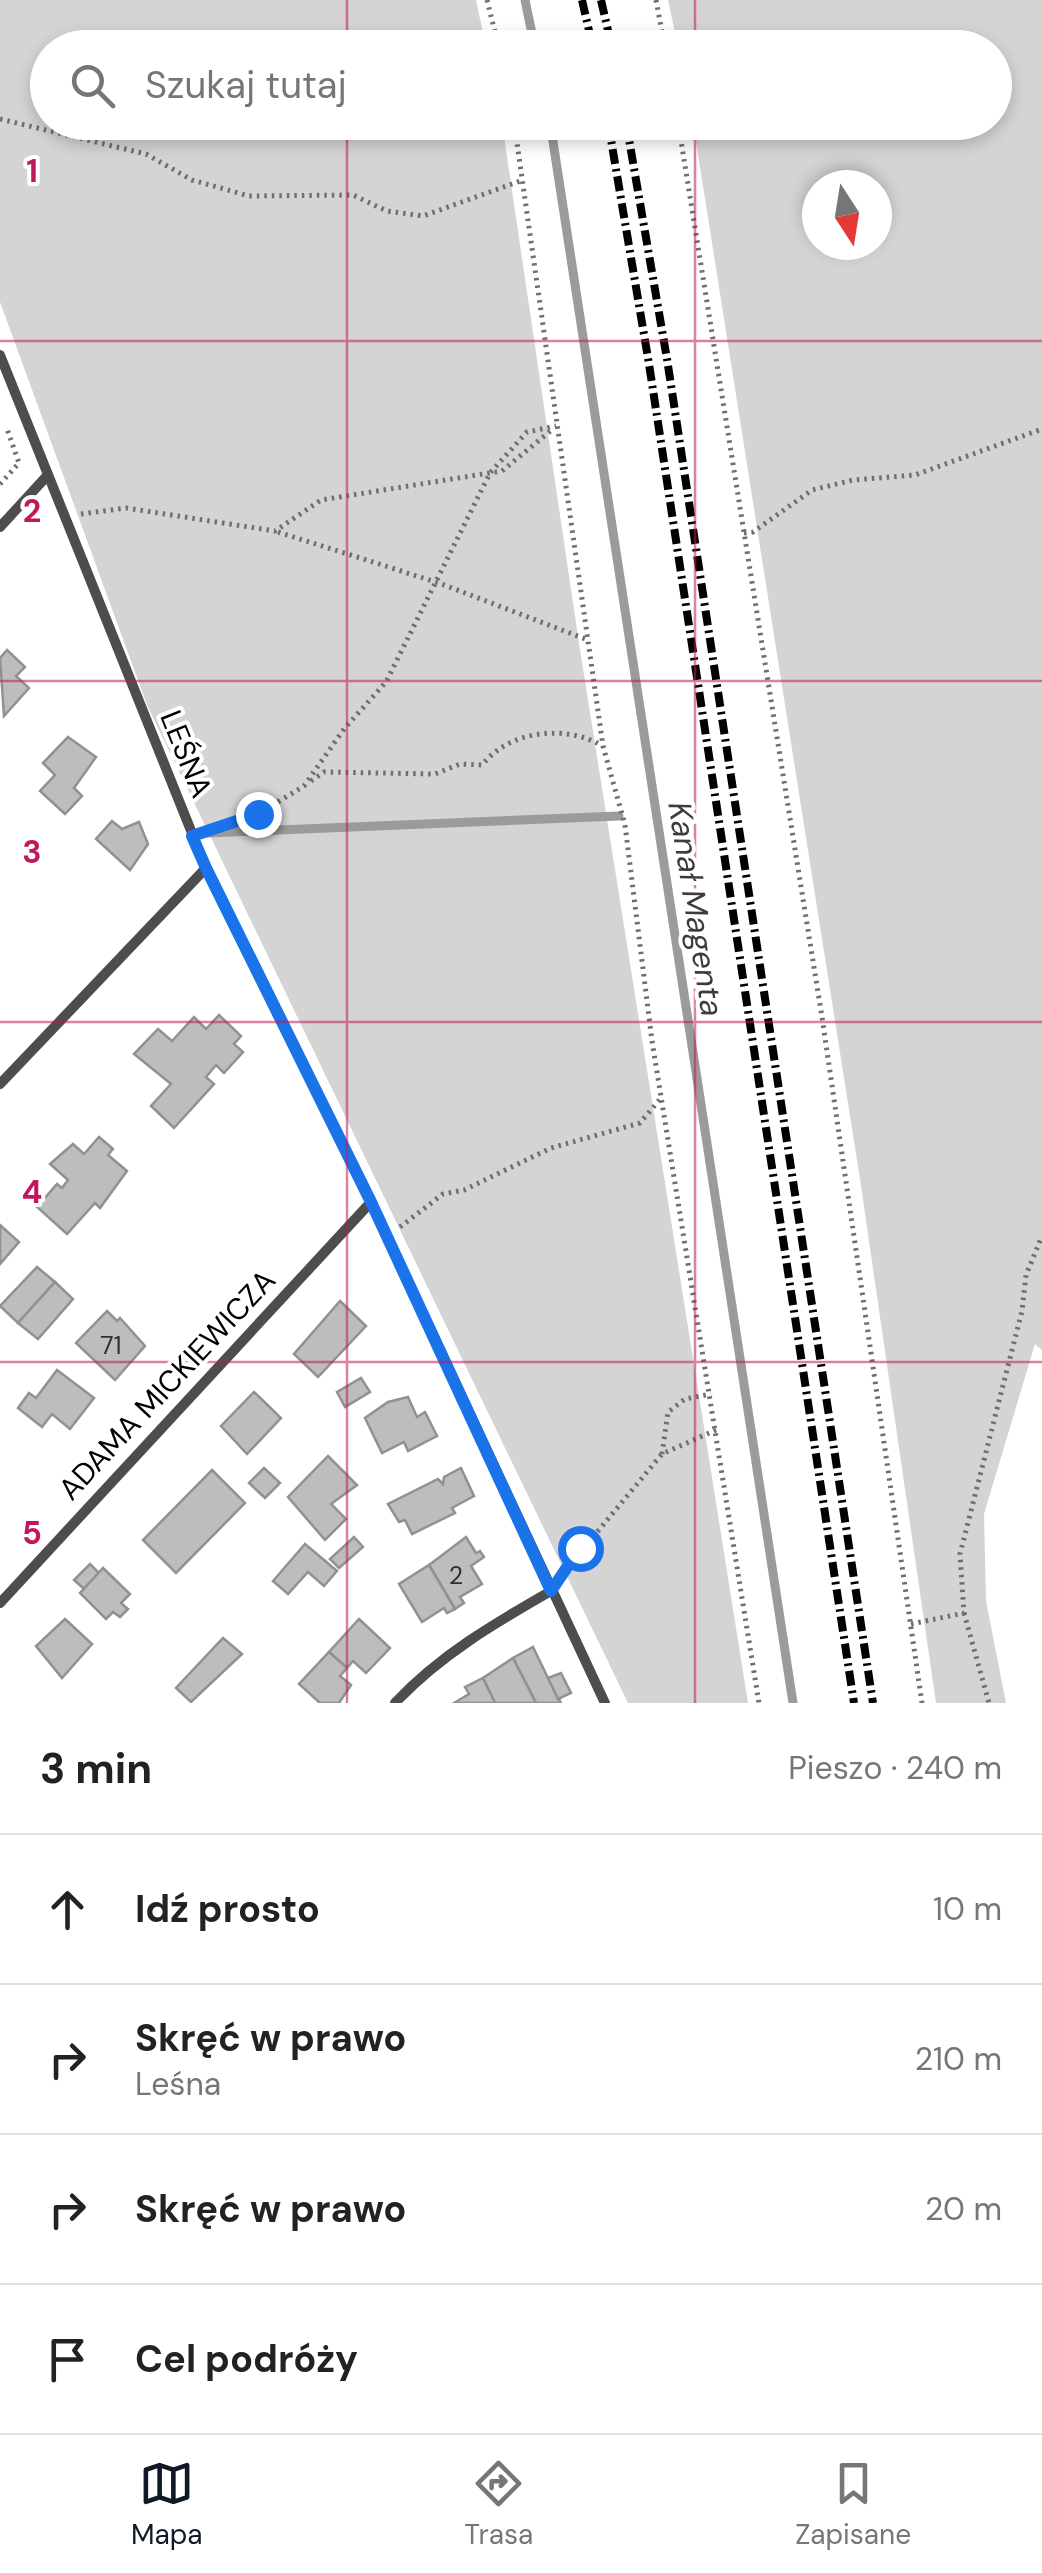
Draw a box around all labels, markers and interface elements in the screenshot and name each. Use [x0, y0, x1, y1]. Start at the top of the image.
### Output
search box [30, 30, 1012, 140]
icon: search [65, 58, 120, 113]
text: Szukaj tutaj [145, 60, 347, 110]
text: 1 [26, 150, 38, 192]
north arrow [802, 170, 892, 260]
text: 2 [23, 490, 41, 532]
street label: LEŚNA [151, 704, 222, 803]
route end [236, 792, 282, 838]
water label: Kanał Magenta [658, 798, 734, 1020]
text: 3 [22, 831, 42, 873]
text: 4 [22, 1171, 42, 1213]
street label: ADAMA MICKIEWICZA [50, 1261, 284, 1508]
house number: 71 [100, 1329, 122, 1362]
text: 5 [22, 1512, 42, 1554]
route start [558, 1526, 604, 1572]
house number: 2 [449, 1559, 463, 1592]
text: 3 min [40, 1741, 152, 1796]
text: Pieszo · 240 m [788, 1747, 1002, 1789]
icon: ahead [40, 1882, 95, 1937]
text: Idź prosto [135, 1884, 320, 1934]
text: 10 m [933, 1888, 1002, 1930]
text: Skręć w prawo [135, 2013, 406, 2063]
icon: right [40, 2032, 95, 2087]
text: 210 m [915, 2038, 1002, 2080]
text: Leśna [135, 2063, 221, 2105]
icon: right [40, 2182, 95, 2237]
text: Skręć w prawo [135, 2184, 406, 2234]
text: 20 m [925, 2188, 1002, 2230]
icon: arrive [40, 2332, 95, 2387]
text: Cel podróży [135, 2334, 358, 2384]
tab: Mapa [131, 2456, 202, 2553]
tab: Trasa [464, 2456, 533, 2553]
tab: Zapisane [795, 2456, 911, 2553]

